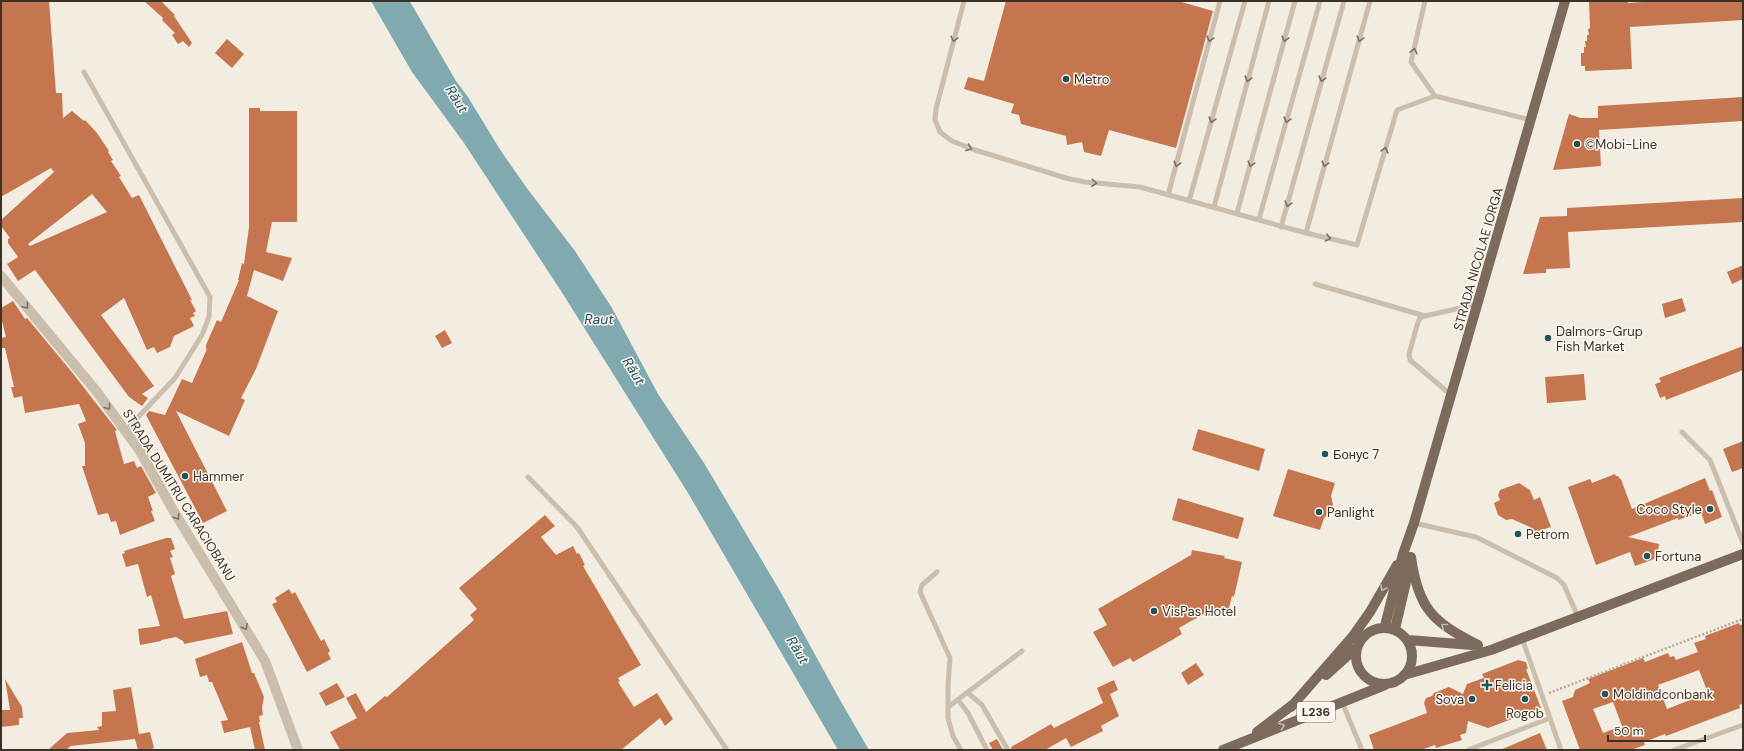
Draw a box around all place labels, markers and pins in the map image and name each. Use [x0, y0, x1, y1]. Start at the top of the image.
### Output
place label: Metro [1074, 71, 1110, 88]
marker: Metro [1061, 74, 1071, 84]
place label: ©Mobi-Line [1585, 136, 1657, 153]
marker: ©Mobi-Line [1572, 139, 1582, 149]
place label: Dalmors-Grup Fish Market [1556, 323, 1643, 355]
marker: Dalmors-Grup Fish Market [1543, 333, 1553, 343]
place label: Бонус 7 [1333, 446, 1379, 463]
marker: Бонус 7 [1320, 449, 1330, 459]
place label: Hammer [193, 468, 244, 485]
marker: Hammer [180, 471, 190, 481]
place label: Coco Style [1636, 501, 1702, 518]
place label: Panlight [1327, 504, 1375, 521]
marker: Coco Style [1705, 504, 1715, 514]
marker: Panlight [1314, 507, 1324, 517]
place label: Petrom [1526, 526, 1569, 543]
marker: Petrom [1513, 529, 1523, 539]
place label: Fortuna [1655, 548, 1701, 565]
marker: Fortuna [1642, 551, 1652, 561]
place label: VisPas Hotel [1162, 603, 1236, 620]
marker: VisPas Hotel [1149, 606, 1159, 616]
place label: Felicia [1495, 677, 1533, 694]
marker: Felicia [1482, 680, 1492, 690]
place label: Moldindconbank [1613, 686, 1714, 703]
marker: Moldindconbank [1600, 689, 1610, 699]
place label: Sova [1435, 691, 1464, 708]
marker: Sova [1467, 694, 1477, 704]
marker: Rogob [1520, 694, 1530, 704]
place label: Rogob [1506, 705, 1544, 722]

